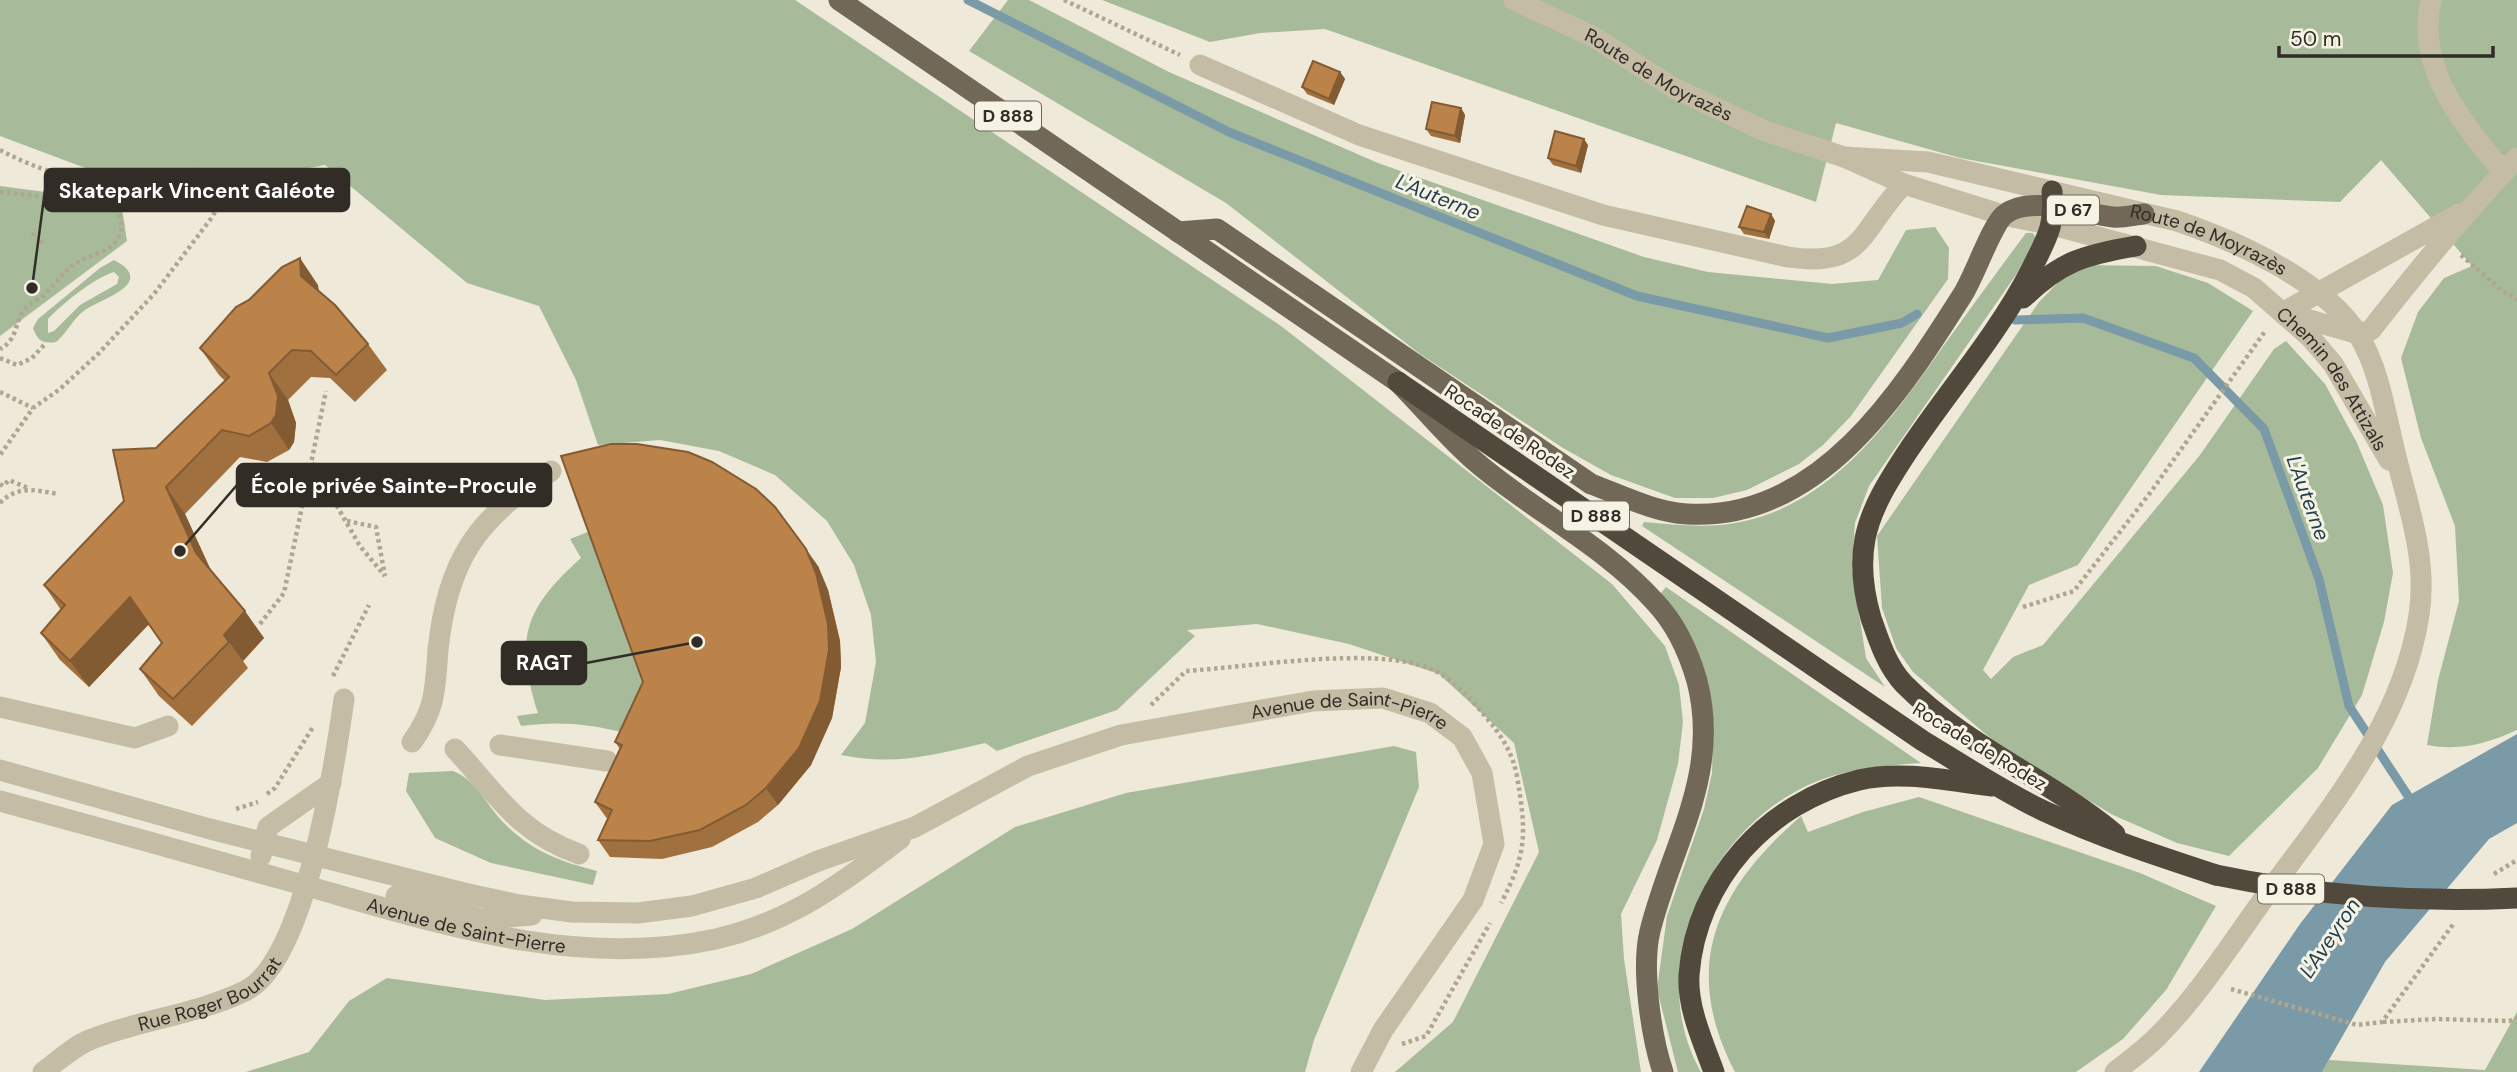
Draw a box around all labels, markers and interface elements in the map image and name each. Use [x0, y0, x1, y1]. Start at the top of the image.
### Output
scale bar [2279, 14, 2492, 58]
street label: Route de Moyrazès [1581, 22, 1737, 127]
text: 50 m [2290, 25, 2341, 53]
road number: D 888 [975, 102, 1041, 131]
water label: L'Auterne [1392, 167, 1484, 227]
callout: Skatepark Vincent Galéote [45, 169, 349, 211]
text: Skatepark Vincent Galéote [59, 177, 335, 205]
road number: D 67 [2047, 196, 2099, 224]
street label: Route de Moyrazès [2128, 198, 2292, 281]
street label: Chemin des Attizals [2271, 301, 2393, 456]
street label: Rocade de Rodez [1440, 379, 1580, 484]
water label: L'Auterne [2280, 451, 2336, 545]
callout: École privée Sainte-Procule [237, 464, 551, 506]
text: École privée Sainte-Procule [251, 472, 537, 500]
road number: D 888 [1563, 502, 1629, 530]
callout: RAGT [502, 642, 586, 684]
text: RAGT [516, 649, 572, 677]
street label: Avenue de Saint-Pierre [1249, 686, 1454, 736]
street label: Rocade de Rodez [1908, 697, 2051, 796]
road number: D 888 [2258, 874, 2324, 904]
street label: Avenue de Saint-Pierre [364, 892, 567, 959]
water label: L'Aveyron [2293, 893, 2367, 983]
street label: Rue Roger Bourrat [135, 952, 287, 1037]

